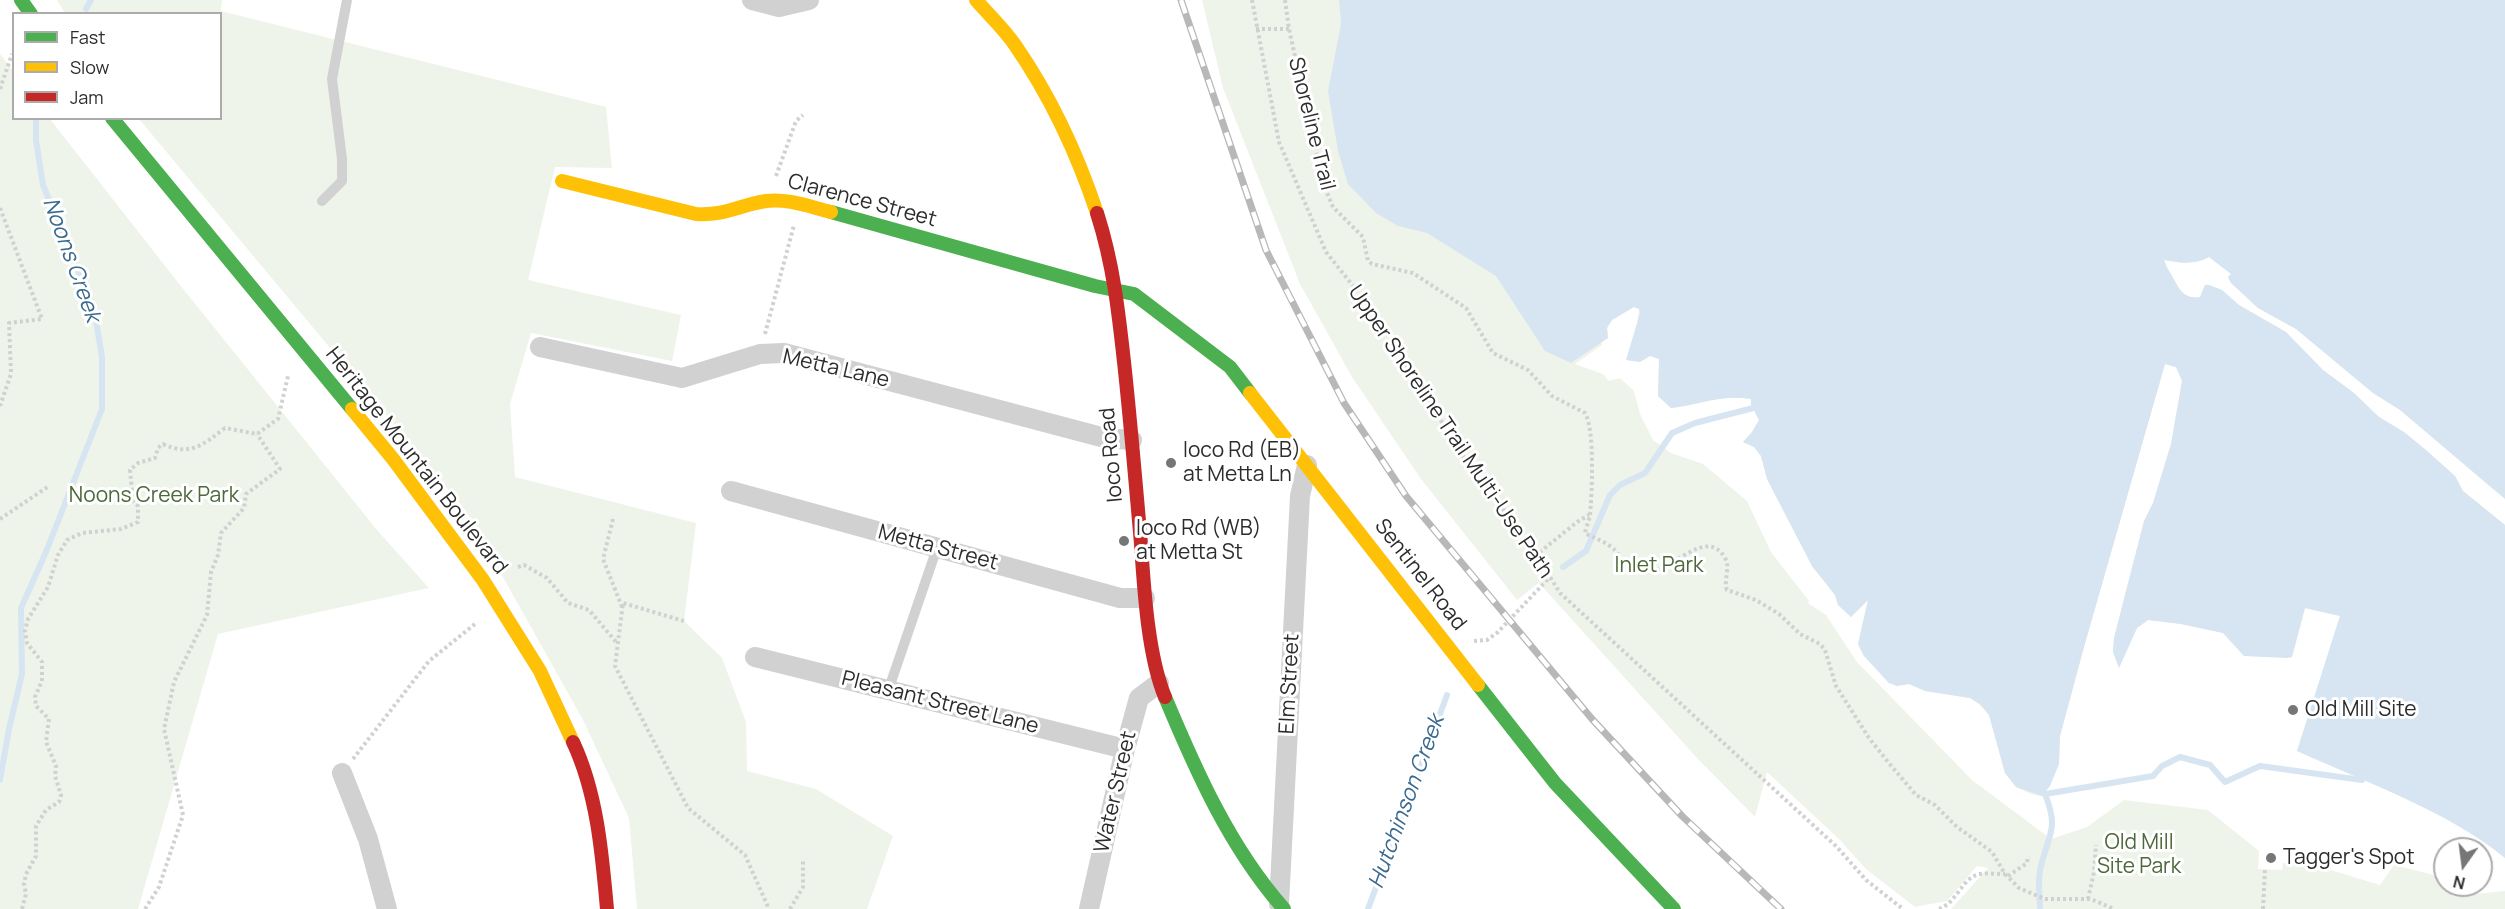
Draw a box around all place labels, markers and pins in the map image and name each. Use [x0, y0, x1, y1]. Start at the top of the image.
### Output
place label: Ioco Rd (EB) at Metta Ln [1183, 438, 1301, 488]
marker: Ioco Rd (EB) at Metta Ln [1164, 456, 1178, 470]
place label: Ioco Rd (WB) at Metta St [1136, 516, 1262, 566]
marker: Ioco Rd (WB) at Metta St [1117, 534, 1131, 548]
place label: Old Mill Site [2305, 697, 2416, 723]
marker: Old Mill Site [2286, 703, 2300, 717]
place label: Tagger's Spot [2283, 845, 2415, 871]
marker: Tagger's Spot [2264, 851, 2278, 865]

